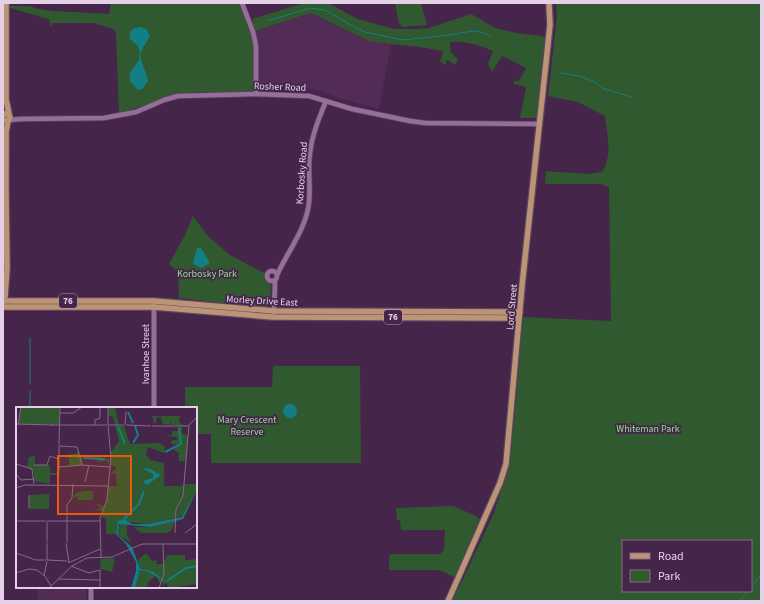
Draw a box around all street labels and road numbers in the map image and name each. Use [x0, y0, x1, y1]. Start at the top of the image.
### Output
street label: Rosher Road [253, 79, 306, 95]
street label: Korbosky Road [293, 141, 311, 205]
street label: Lord Street [503, 283, 521, 331]
street label: Morley Drive East [226, 292, 299, 310]
road number: 76 [59, 294, 77, 308]
road number: 76 [384, 310, 402, 324]
street label: Ivanhoe Street [139, 323, 153, 384]

